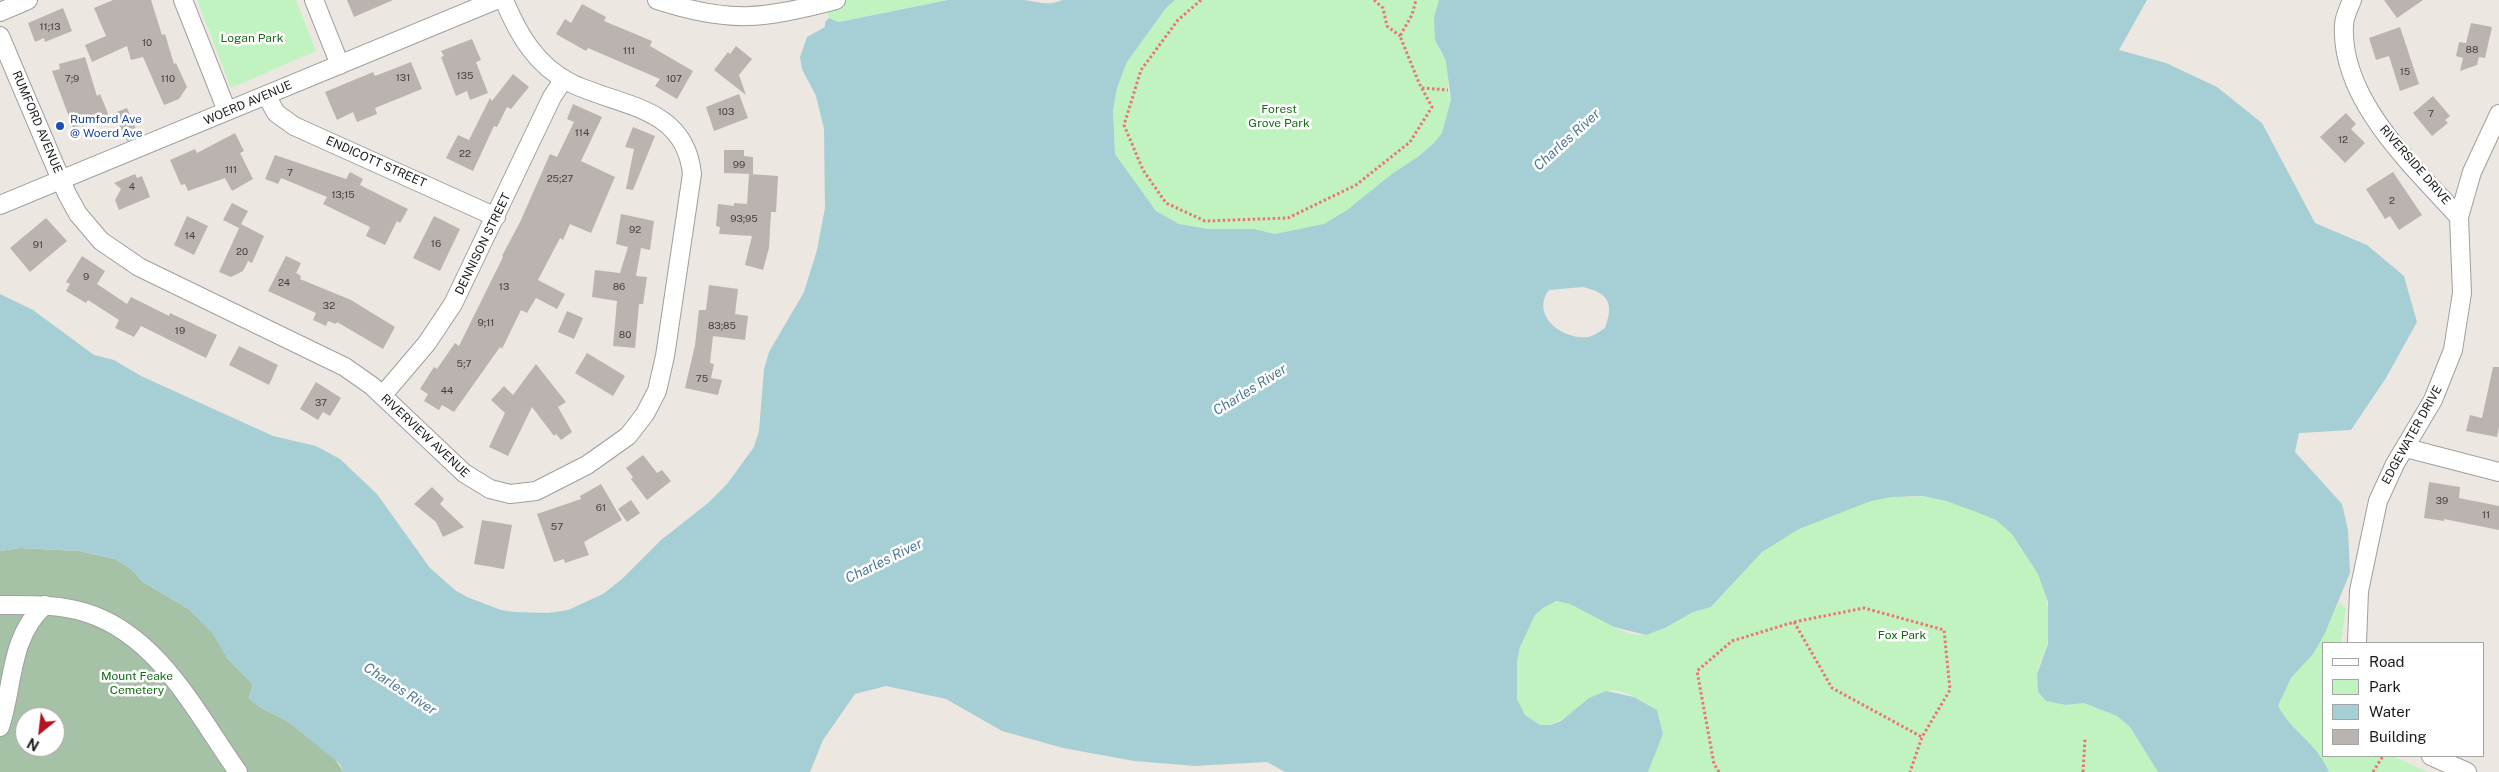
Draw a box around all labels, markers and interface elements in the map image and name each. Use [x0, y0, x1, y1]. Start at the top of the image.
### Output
house number: 11;13 [40, 21, 60, 33]
park label: Logan Park [221, 31, 283, 45]
house number: 10 [142, 37, 152, 49]
house number: 88 [2466, 44, 2478, 56]
house number: 111 [623, 45, 635, 57]
house number: 15 [2400, 66, 2410, 78]
street label: RUMFORD AVENUE [9, 69, 65, 175]
house number: 135 [457, 70, 473, 82]
house number: 131 [396, 72, 410, 84]
house number: 7;9 [65, 73, 79, 85]
house number: 110 [161, 73, 175, 85]
house number: 107 [666, 73, 682, 85]
street label: WOERD AVENUE [202, 78, 294, 128]
park label: Forest Grove Park [1248, 102, 1310, 130]
house number: 103 [718, 106, 734, 118]
water label: Charles River [1530, 106, 1604, 174]
house number: 7 [2428, 108, 2434, 120]
place label: Rumford Ave @ Woerd Ave [70, 112, 143, 140]
marker: Rumford Ave @ Woerd Ave [54, 120, 66, 132]
street label: RIVERSIDE DRIVE [2377, 122, 2453, 208]
house number: 114 [575, 127, 589, 139]
street label: ENDICOTT STREET [324, 133, 428, 191]
house number: 12 [2338, 134, 2348, 146]
house number: 22 [459, 148, 471, 160]
house number: 99 [733, 159, 745, 171]
house number: 111 [225, 164, 237, 176]
house number: 7 [287, 167, 293, 179]
house number: 25;27 [547, 173, 573, 185]
house number: 4 [129, 181, 135, 193]
house number: 13;15 [331, 189, 355, 201]
street label: DENNISON STREET [452, 191, 514, 297]
house number: 2 [2389, 195, 2395, 207]
house number: 93;95 [730, 213, 758, 225]
house number: 92 [629, 224, 641, 236]
house number: 14 [185, 230, 195, 242]
house number: 16 [431, 238, 441, 250]
house number: 91 [33, 239, 43, 251]
house number: 20 [236, 246, 248, 258]
house number: 9 [83, 271, 89, 283]
house number: 24 [278, 277, 290, 289]
house number: 13 [499, 281, 509, 293]
house number: 86 [613, 281, 625, 293]
house number: 32 [323, 300, 335, 312]
house number: 9;11 [478, 317, 494, 329]
house number: 83;85 [708, 320, 736, 332]
house number: 19 [175, 325, 185, 337]
house number: 80 [619, 329, 631, 341]
house number: 5;7 [457, 358, 471, 370]
water label: Charles River [1210, 361, 1290, 419]
house number: 75 [696, 373, 708, 385]
street label: EDGEWATER DRIVE [2379, 383, 2445, 487]
house number: 44 [441, 385, 453, 397]
street label: RIVERVIEW AVENUE [378, 391, 472, 481]
house number: 37 [315, 397, 327, 409]
house number: 39 [2436, 495, 2448, 507]
house number: 61 [596, 502, 606, 514]
house number: 11 [2482, 509, 2490, 521]
house number: 57 [551, 521, 563, 533]
water label: Charles River [843, 535, 925, 587]
park label: Fox Park [1878, 628, 1926, 642]
legend [2322, 642, 2484, 757]
text: Road [2369, 653, 2405, 670]
water label: Charles River [360, 659, 440, 719]
park label: Mount Feake Cemetery [101, 669, 173, 697]
text: Park [2369, 678, 2401, 695]
text: Water [2369, 703, 2411, 720]
north arrow [15, 707, 65, 757]
text: Building [2369, 728, 2427, 745]
text: N [25, 735, 42, 754]

